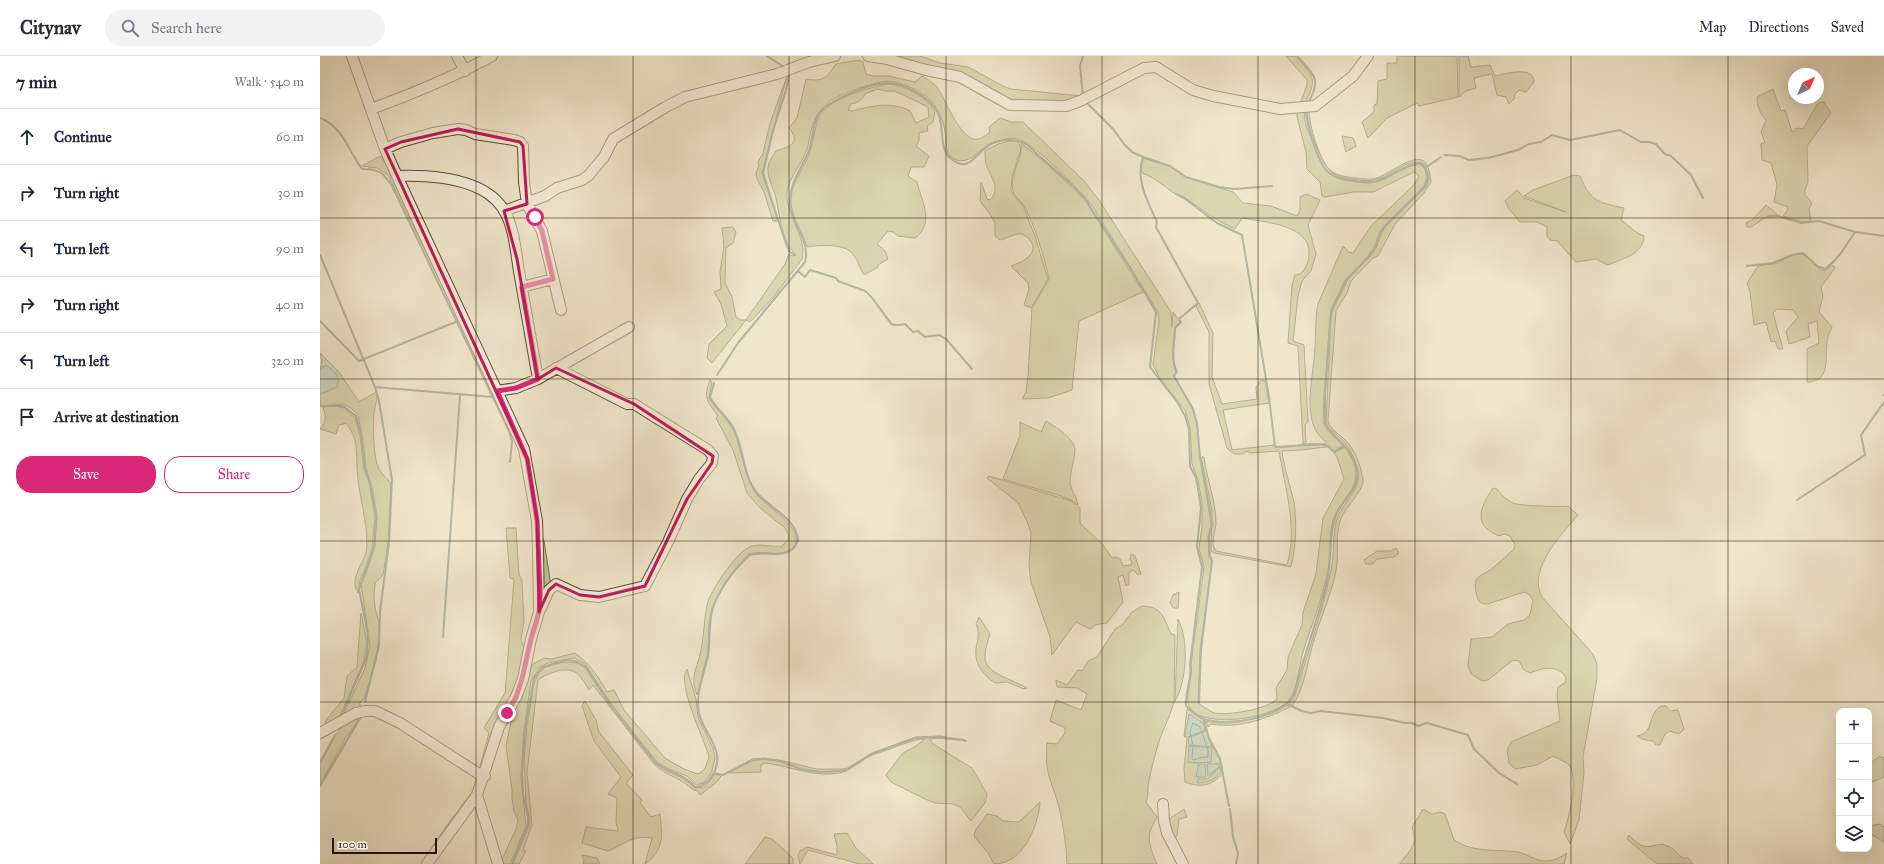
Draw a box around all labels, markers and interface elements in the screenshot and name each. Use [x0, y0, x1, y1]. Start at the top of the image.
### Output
search box [105, 10, 385, 46]
text: Citynav [20, 16, 81, 39]
icon: search [119, 17, 141, 39]
text: Search here [151, 19, 222, 37]
text: Map [1699, 19, 1726, 36]
text: Directions [1748, 19, 1809, 36]
text: Saved [1831, 19, 1864, 36]
north arrow [1788, 68, 1824, 104]
text: 7 min [16, 72, 57, 93]
text: Walk · 540 m [235, 74, 304, 90]
icon: ahead [16, 126, 38, 148]
text: Continue [54, 128, 112, 146]
text: 60 m [276, 129, 304, 145]
icon: right [16, 182, 38, 204]
text: Turn right [54, 184, 119, 202]
text: 30 m [278, 185, 304, 201]
route start [526, 208, 544, 226]
icon: left [16, 238, 38, 260]
text: Turn left [54, 240, 110, 258]
text: 90 m [276, 241, 304, 257]
icon: right [16, 294, 38, 316]
text: Turn right [54, 296, 119, 314]
text: 40 m [275, 297, 304, 313]
icon: left [16, 350, 38, 372]
text: Turn left [54, 352, 110, 370]
text: 320 m [271, 353, 304, 369]
icon: arrive [16, 406, 38, 428]
text: Arrive at destination [54, 408, 179, 426]
button: Save [16, 456, 156, 493]
button: Share [164, 456, 304, 493]
route end [498, 704, 516, 722]
map controls [1836, 708, 1872, 852]
button: + [1836, 708, 1872, 744]
button: − [1836, 744, 1872, 780]
button: locate [1836, 780, 1872, 816]
button: layers [1836, 816, 1872, 852]
scale bar [332, 836, 437, 855]
text: 100 m [338, 838, 367, 851]

